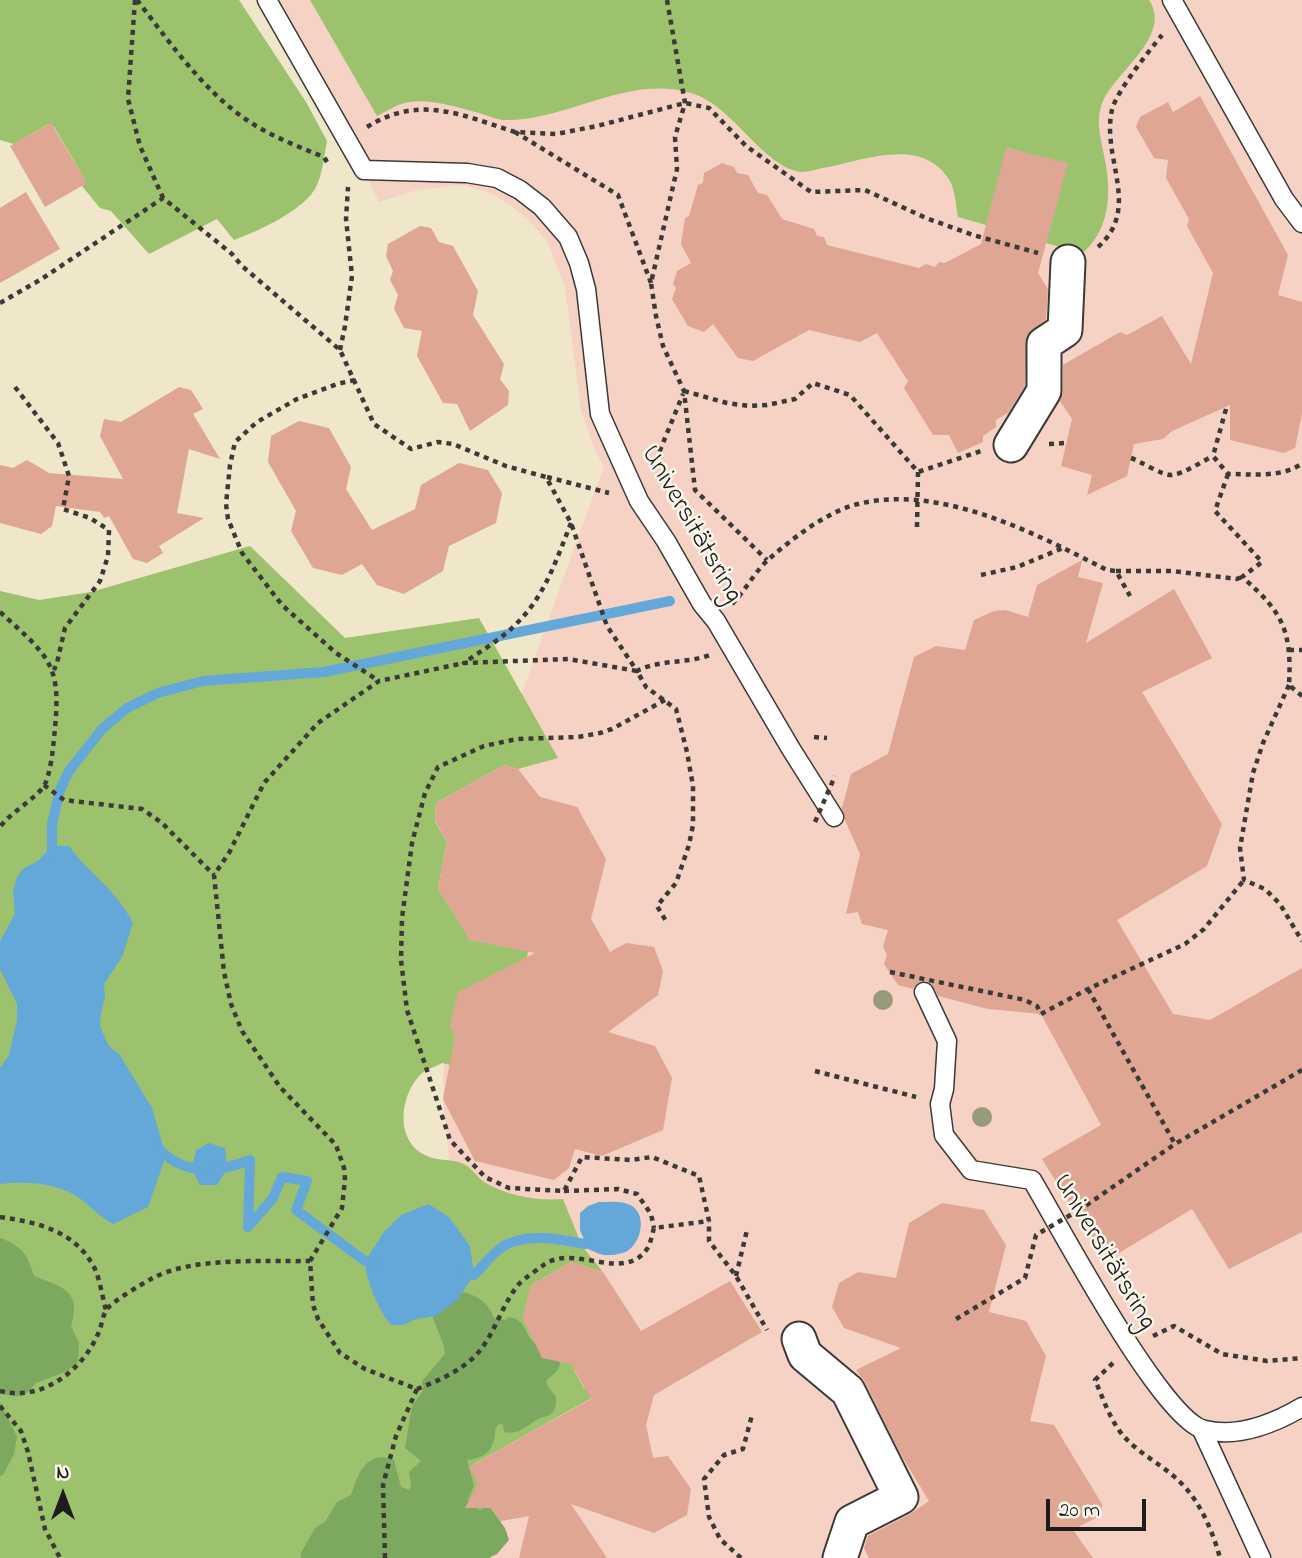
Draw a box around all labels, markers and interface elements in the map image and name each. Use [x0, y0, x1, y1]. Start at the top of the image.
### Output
street label: Universitätsring [631, 440, 749, 610]
street label: Universitätsring [1043, 1169, 1163, 1337]
north arrow [28, 1460, 98, 1530]
text: N [57, 1460, 69, 1487]
scale bar [1050, 1484, 1150, 1528]
text: 20 m [1059, 1496, 1100, 1526]

